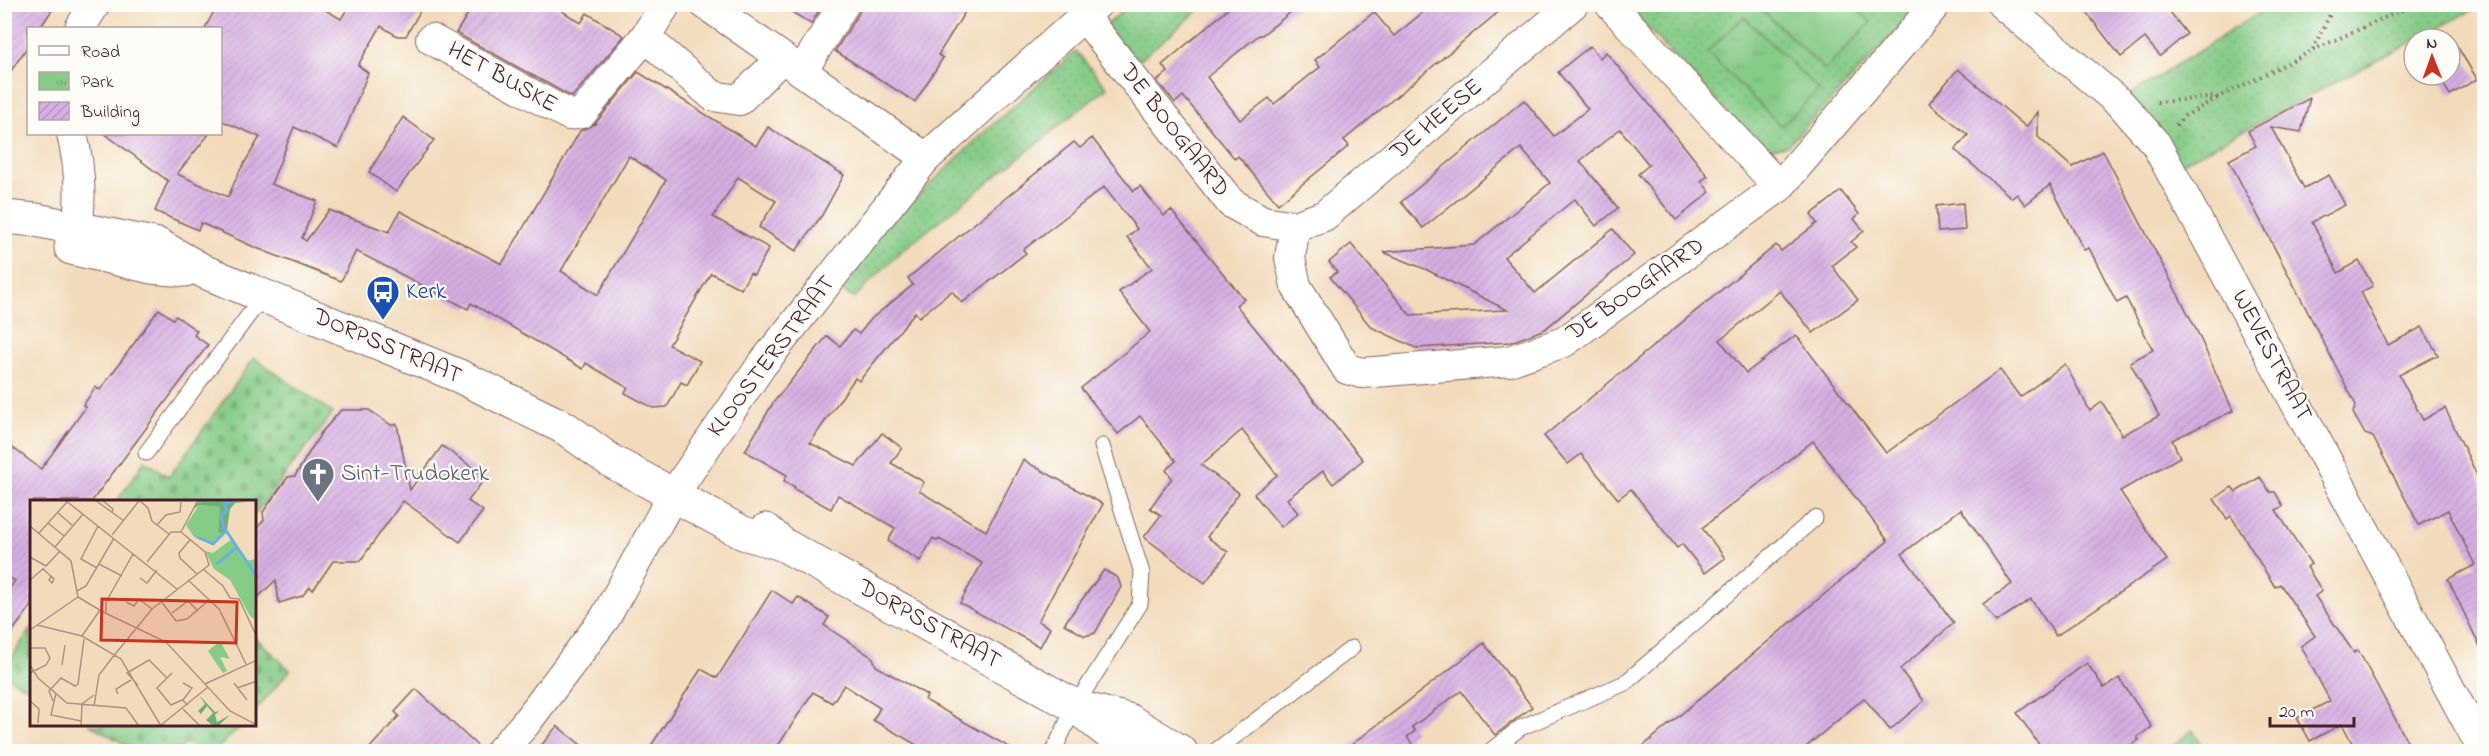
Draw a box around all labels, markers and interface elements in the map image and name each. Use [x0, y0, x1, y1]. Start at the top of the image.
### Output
legend [27, 27, 222, 135]
north arrow [2402, 27, 2462, 87]
text: N [2426, 32, 2438, 56]
street label: HET BUSKE [441, 33, 563, 123]
text: Road [81, 40, 120, 66]
street label: DE BOOGAARD [1110, 56, 1237, 205]
text: Park [81, 70, 114, 96]
street label: DE HEESE [1382, 71, 1491, 170]
text: Building [80, 100, 140, 127]
street label: DE BOOGAARD [1559, 229, 1712, 351]
street label: KLOOSTERSTRAAT [699, 268, 845, 445]
bus stop icon: Kerk [365, 274, 401, 321]
place label: Kerk [406, 275, 447, 310]
street label: WEVESTRAAT [2222, 284, 2321, 428]
street label: DORPSSTRAAT [306, 299, 467, 394]
church icon: Sint-Trudokerk [300, 456, 336, 503]
place label: Sint-Trudokerk [341, 457, 489, 492]
inset map [30, 500, 256, 726]
street label: DORPSSTRAAT [850, 571, 1007, 679]
scale bar [2270, 690, 2354, 728]
text: 20 m [2279, 700, 2314, 726]

